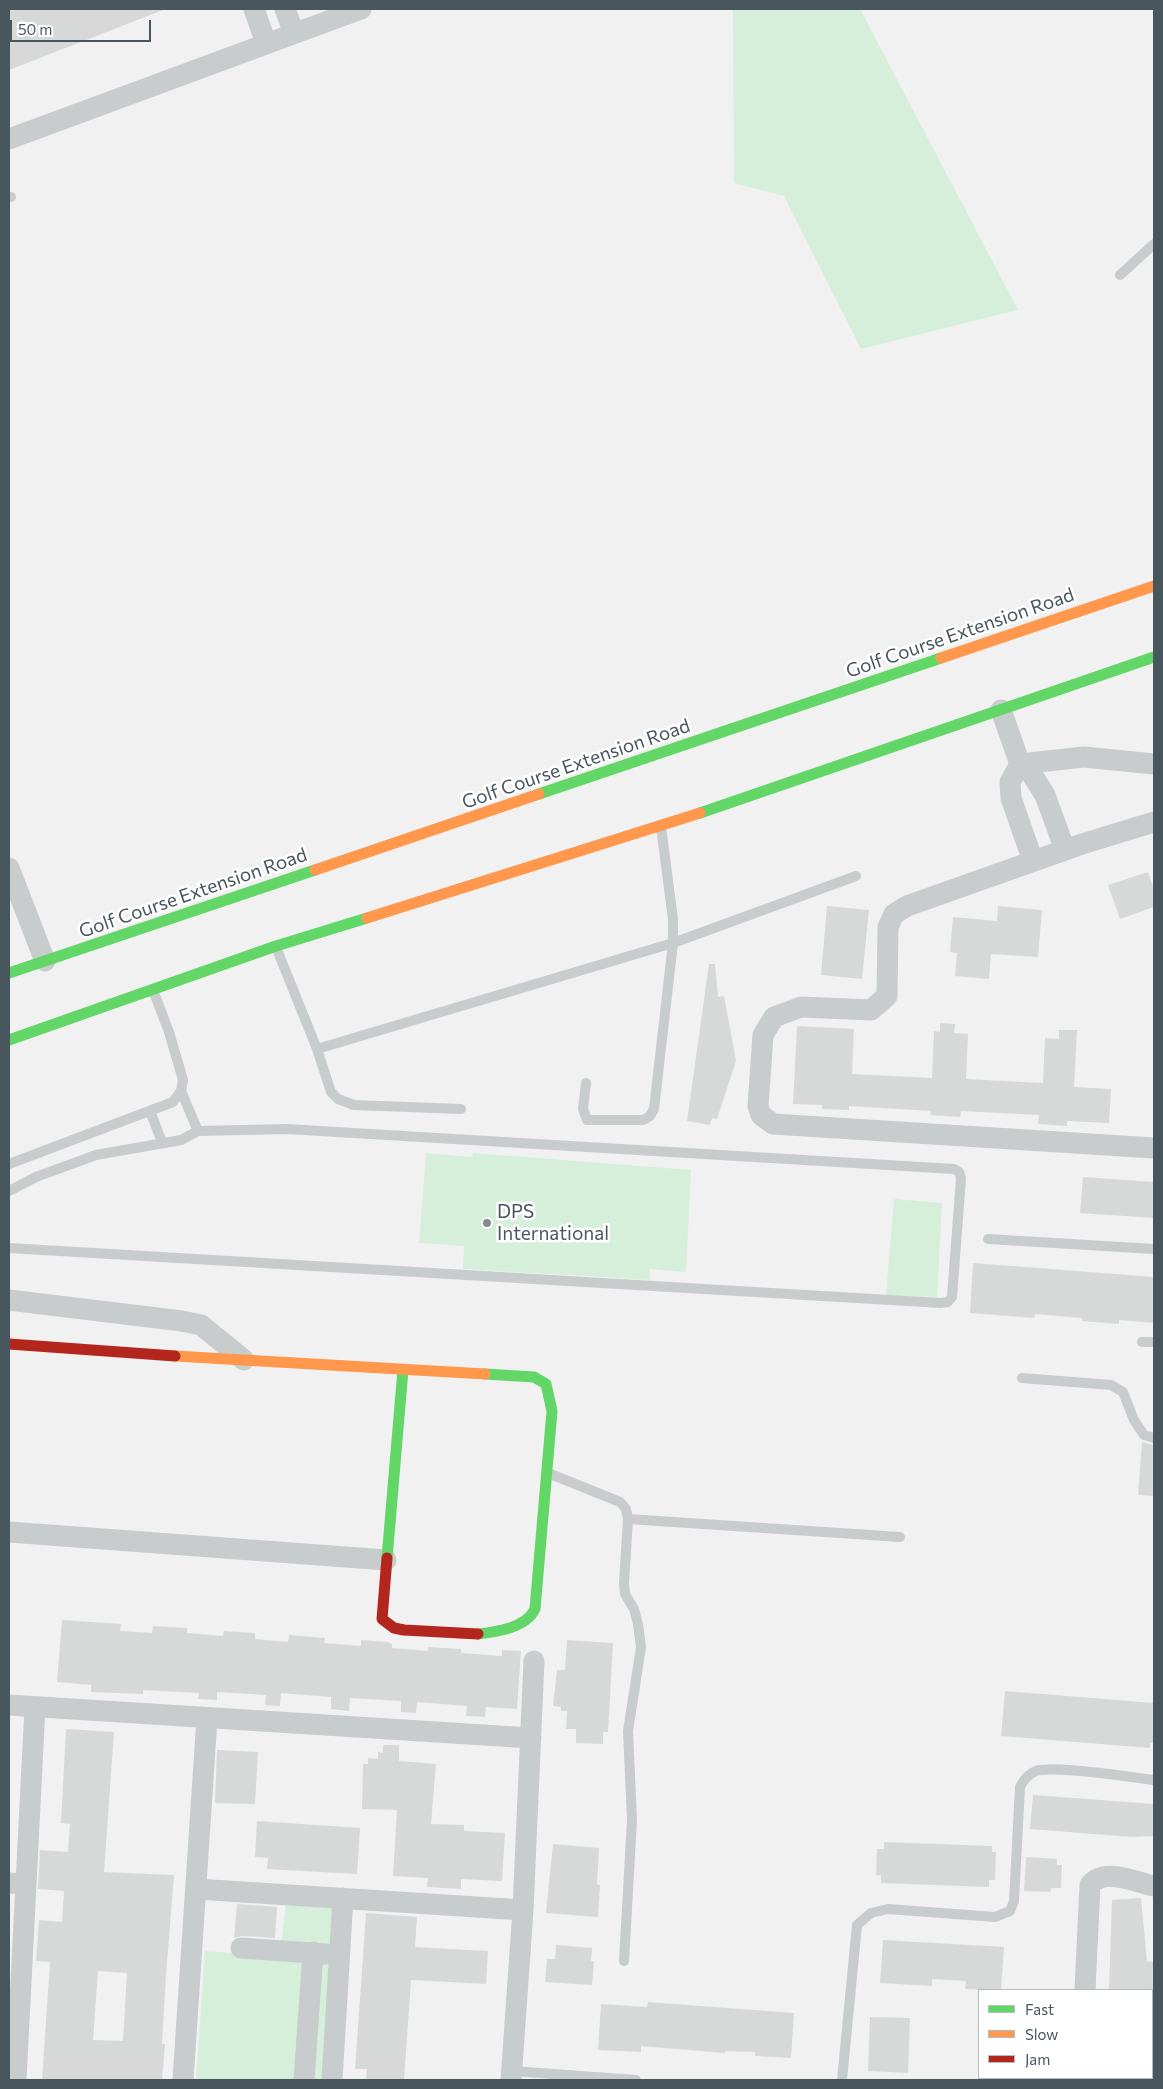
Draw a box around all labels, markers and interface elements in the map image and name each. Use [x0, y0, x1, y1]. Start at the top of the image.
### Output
scale bar [12, 10, 154, 42]
text: 50 m [18, 20, 52, 38]
street label: Golf Course Extension Road [843, 583, 1077, 683]
street label: Golf Course Extension Road [459, 714, 693, 814]
street label: Golf Course Extension Road [76, 843, 310, 943]
place label: DPS International [497, 1201, 609, 1245]
marker: DPS International [481, 1217, 493, 1229]
legend [978, 1989, 1153, 2079]
text: Fast [1025, 2000, 1054, 2018]
text: Slow [1025, 2025, 1058, 2043]
text: Jam [1025, 2050, 1050, 2068]

